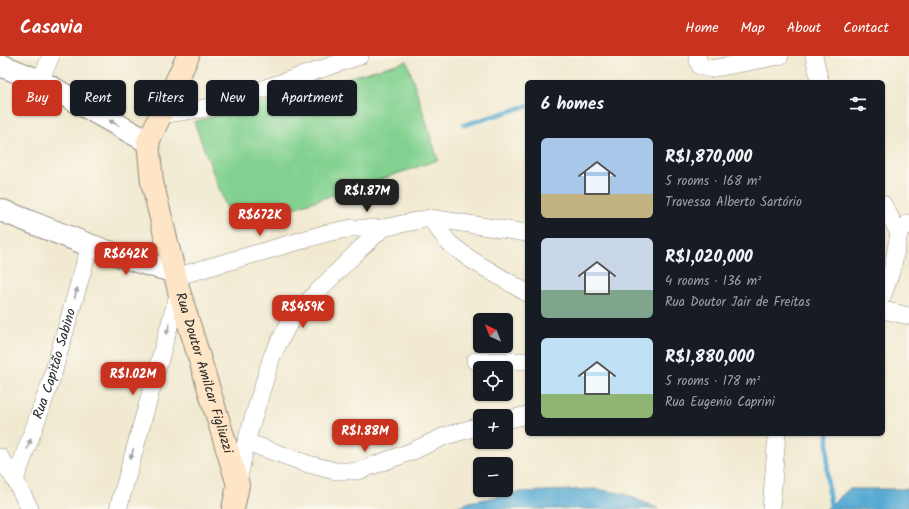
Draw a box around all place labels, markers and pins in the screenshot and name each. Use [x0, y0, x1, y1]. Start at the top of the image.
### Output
pin: R$1.87M [330, 179, 404, 213]
pin: R$672K [227, 203, 293, 237]
pin: R$642K [93, 242, 159, 276]
pin: R$459K [270, 295, 336, 329]
pin: R$1.02M [96, 362, 170, 396]
pin: R$1.88M [328, 419, 402, 453]

